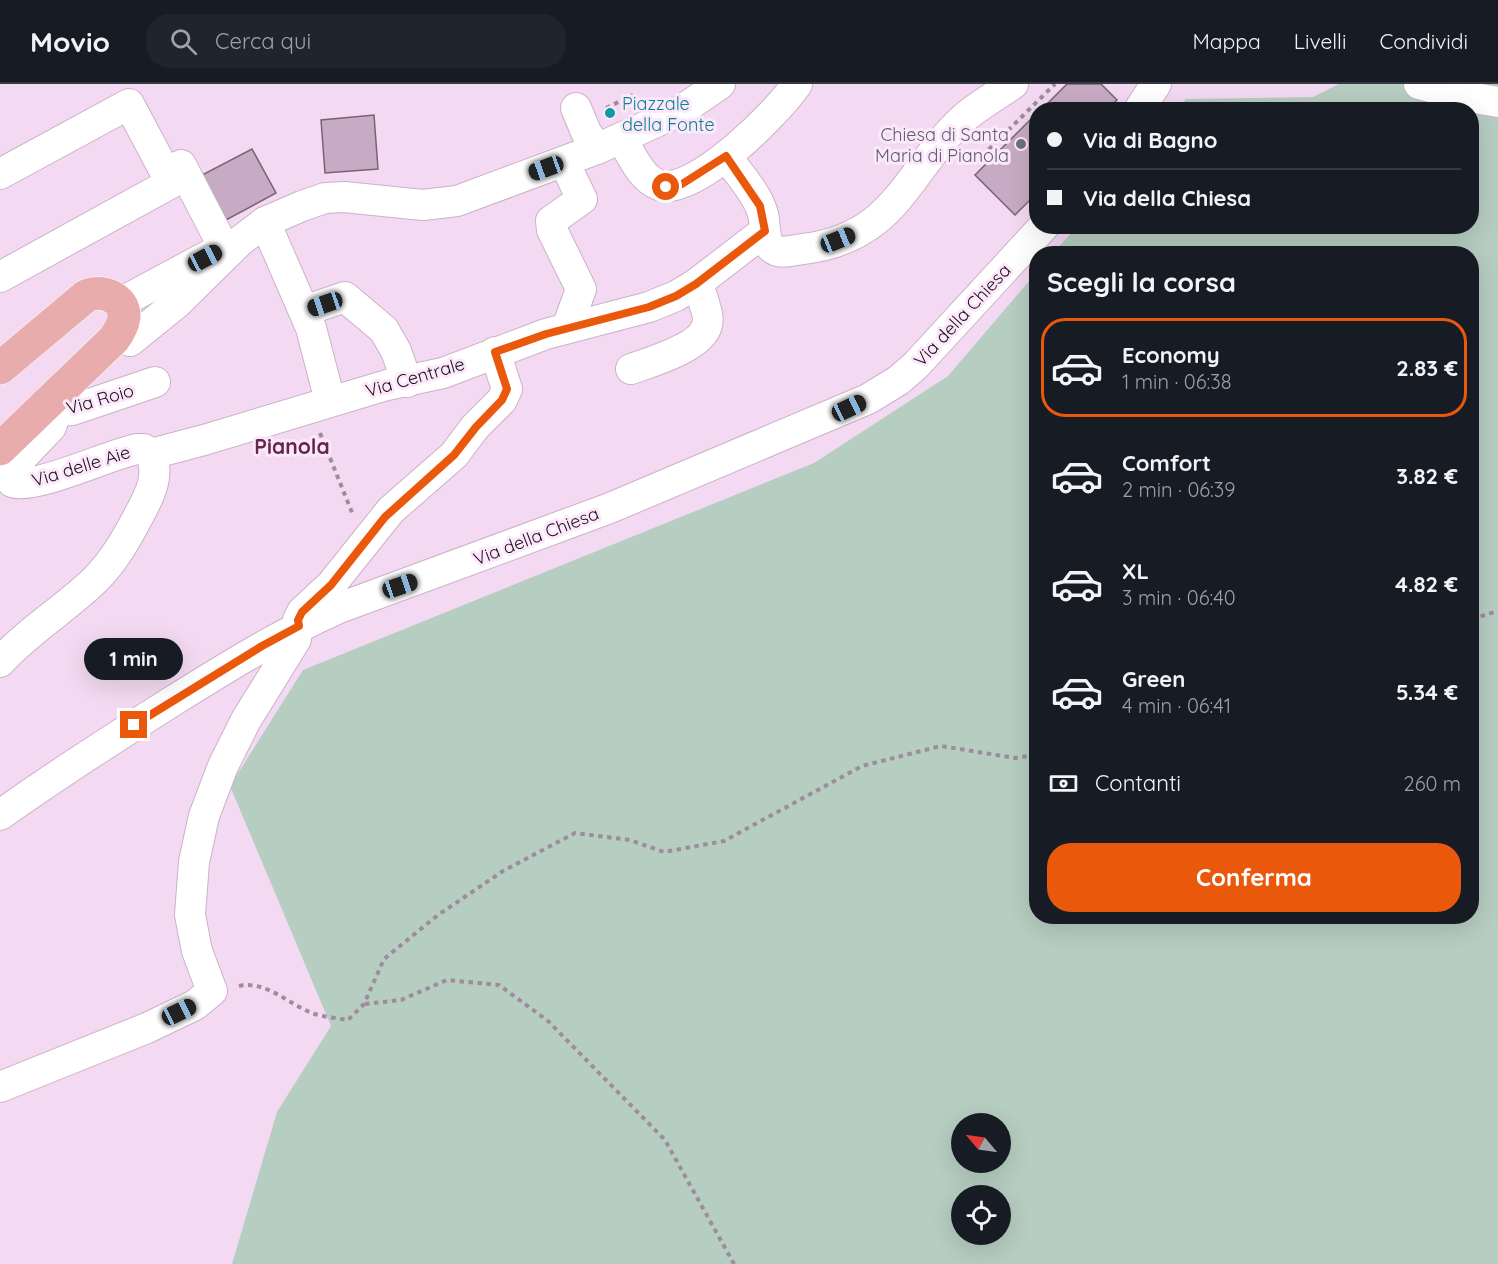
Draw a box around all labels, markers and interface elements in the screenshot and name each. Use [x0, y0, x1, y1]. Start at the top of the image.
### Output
search box [146, 14, 566, 68]
text: Movio [30, 24, 110, 59]
icon: search [167, 25, 200, 58]
text: Cerca qui [215, 27, 311, 55]
text: Mappa [1192, 28, 1261, 54]
text: Livelli [1294, 28, 1346, 54]
text: Condividi [1379, 28, 1468, 54]
place label: Piazzale della Fonte [622, 92, 715, 136]
marker: Piazzale della Fonte [603, 106, 617, 120]
place label: Chiesa di Santa Maria di Pianola [875, 123, 1009, 167]
text: Via di Bagno [1083, 126, 1217, 154]
marker: Chiesa di Santa Maria di Pianola [1014, 137, 1028, 151]
car [526, 153, 566, 183]
route start [652, 173, 679, 200]
text: Via della Chiesa [1083, 184, 1251, 212]
car [818, 225, 858, 255]
car [185, 242, 225, 274]
street label: Via della Chiesa [908, 259, 1016, 371]
text: Scegli la corsa [1047, 265, 1236, 299]
car [305, 290, 345, 318]
icon: car [1050, 341, 1104, 395]
text: Economy [1122, 341, 1220, 369]
street label: Via Centrale [363, 352, 467, 402]
text: 2.83 € [1396, 354, 1458, 382]
text: 1 min · 06:38 [1122, 369, 1231, 394]
street label: Via Roio [64, 378, 136, 420]
car [829, 392, 869, 424]
district label: Pianola [254, 433, 330, 459]
street label: Via delle Aie [29, 440, 133, 492]
icon: car [1050, 449, 1104, 503]
text: Comfort [1122, 449, 1211, 477]
text: 3.82 € [1396, 462, 1458, 490]
text: 2 min · 06:39 [1122, 477, 1235, 502]
street label: Via della Chiesa [470, 502, 602, 570]
icon: car [1050, 557, 1104, 611]
text: XL [1122, 557, 1149, 585]
text: 4.82 € [1395, 570, 1458, 598]
car [380, 572, 420, 600]
text: 3 min · 06:40 [1122, 585, 1236, 610]
callout: 1 min [84, 638, 184, 680]
text: 1 min [109, 646, 158, 671]
icon: car [1050, 665, 1104, 719]
text: Green [1122, 665, 1185, 693]
text: 5.34 € [1396, 678, 1458, 706]
text: 4 min · 06:41 [1122, 693, 1231, 718]
route end [120, 711, 147, 738]
icon: cash [1047, 767, 1080, 800]
text: Contanti [1095, 769, 1181, 797]
text: 260 m [1404, 771, 1461, 796]
button: Conferma [1047, 843, 1461, 912]
car [159, 996, 199, 1028]
north arrow [951, 1113, 1011, 1173]
map controls [951, 1113, 1011, 1245]
button: locate [951, 1185, 1011, 1245]

